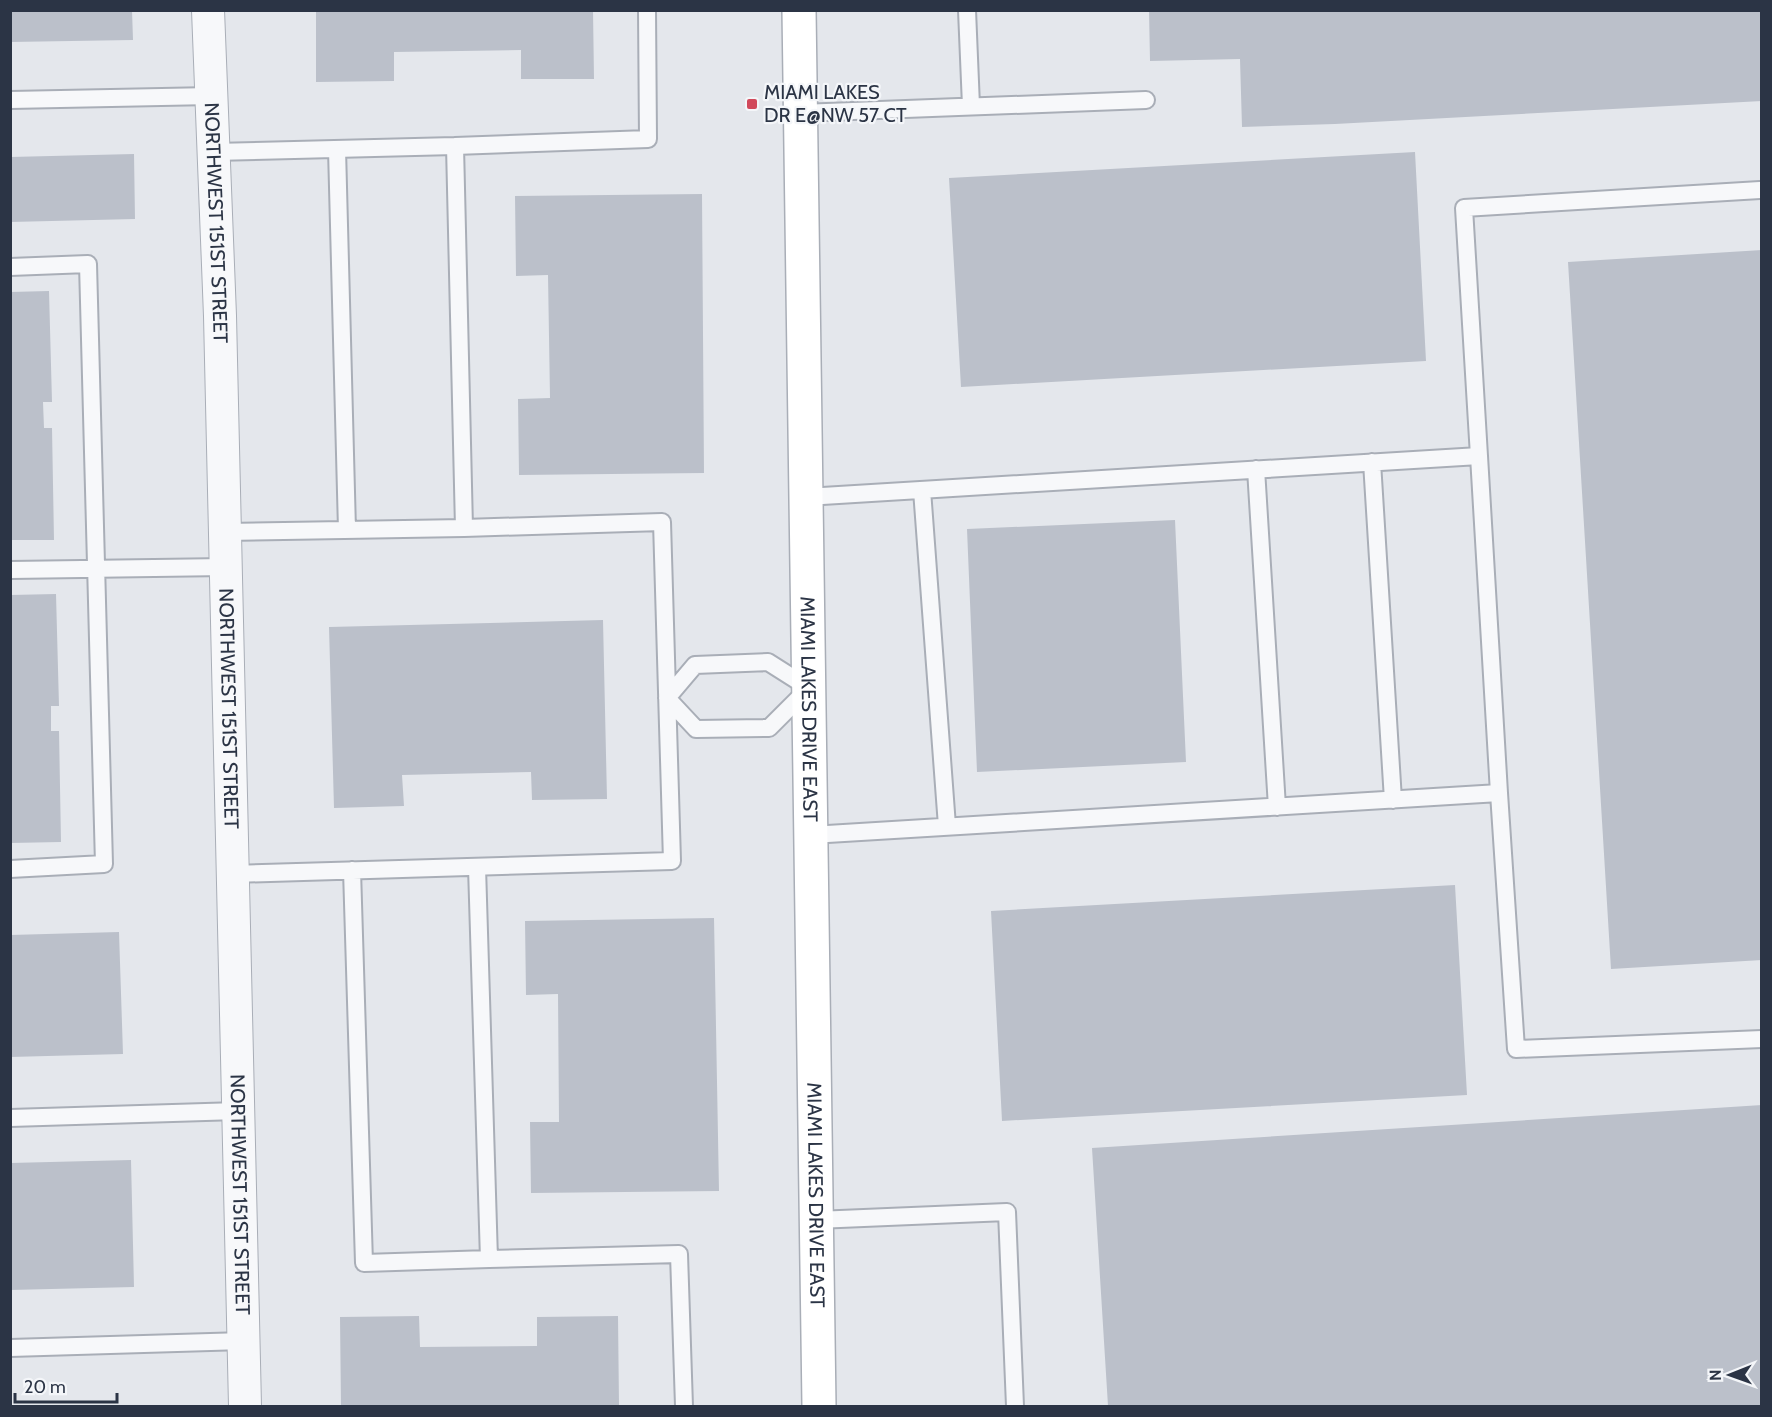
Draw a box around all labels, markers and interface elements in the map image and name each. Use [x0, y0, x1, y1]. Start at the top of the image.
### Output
place label: MIAMI LAKES DR E@NW 57 CT [764, 80, 907, 127]
marker: MIAMI LAKES DR E@NW 57 CT [745, 97, 759, 111]
street label: NORTHWEST 151ST STREET [200, 102, 233, 344]
street label: NORTHWEST 151ST STREET [214, 588, 244, 830]
street label: MIAMI LAKES DRIVE EAST [795, 596, 823, 822]
street label: NORTHWEST 151ST STREET [225, 1074, 255, 1316]
street label: MIAMI LAKES DRIVE EAST [802, 1082, 830, 1308]
north arrow [1700, 1345, 1760, 1405]
scale bar [15, 1366, 117, 1404]
text: N [1706, 1369, 1725, 1381]
text: 20 m [24, 1376, 66, 1398]

